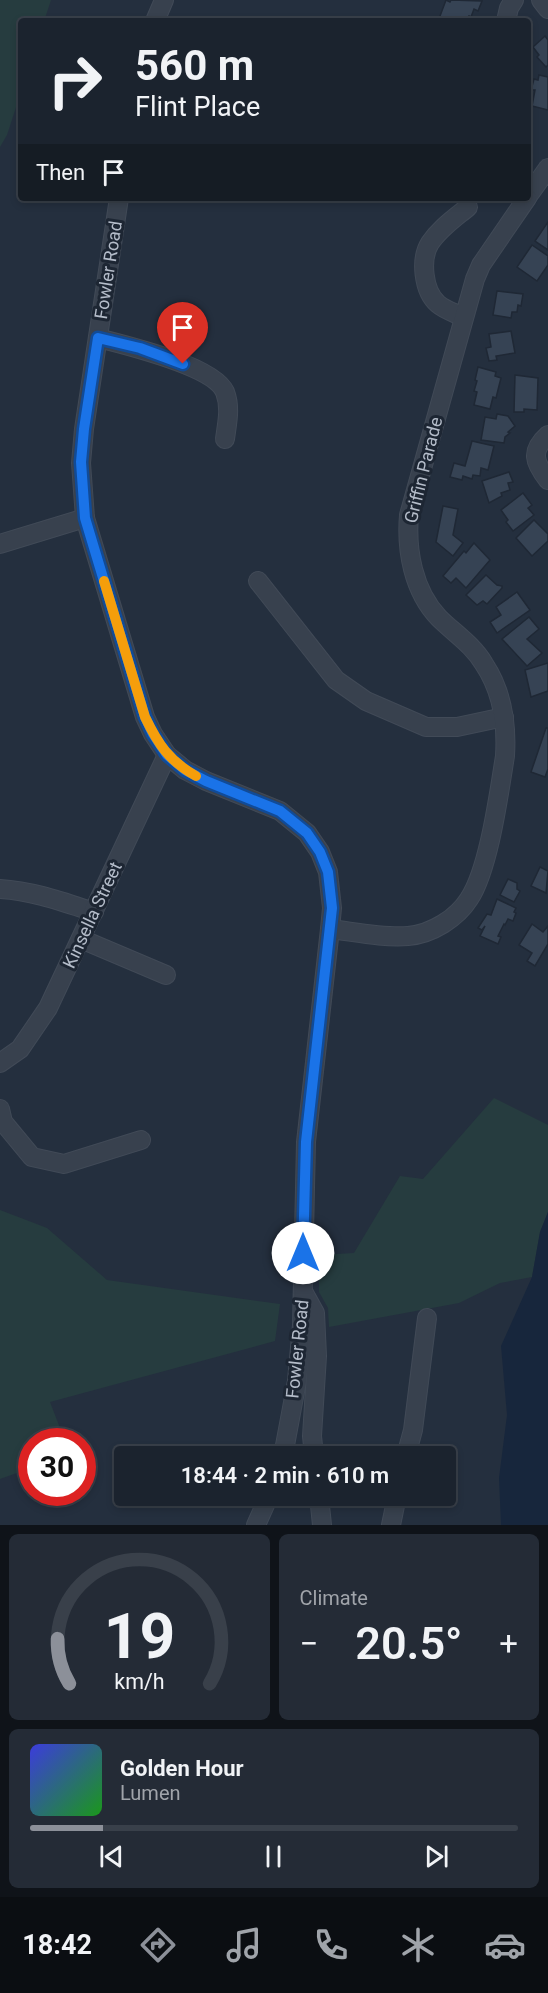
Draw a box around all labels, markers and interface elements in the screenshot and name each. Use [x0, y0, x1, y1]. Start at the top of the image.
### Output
text: 560 m [135, 41, 254, 90]
icon: right [36, 42, 114, 120]
text: Flint Place [135, 91, 260, 123]
icon: arrive [97, 156, 130, 189]
text: Then [36, 160, 85, 185]
street label: Fowler Road [90, 219, 126, 321]
pin [157, 302, 208, 364]
icon: arrive [166, 311, 199, 344]
street label: Griffin Parade [400, 415, 446, 525]
street label: Kinsella Street [58, 858, 126, 972]
position arrow [271, 1221, 335, 1285]
street label: Fowler Road [281, 1299, 313, 1399]
speed limit sign: 30 [18, 1428, 96, 1506]
text: 18:44 · 2 min · 610 m [181, 1463, 389, 1488]
text: Climate [300, 1586, 368, 1610]
text: 19 [103, 1600, 175, 1673]
text: 20.5° [355, 1617, 462, 1670]
text: − [300, 1624, 318, 1663]
text: + [499, 1624, 518, 1663]
text: km/h [114, 1669, 164, 1694]
text: Golden Hour [120, 1756, 244, 1781]
text: Lumen [120, 1781, 181, 1805]
icon: previous [95, 1840, 128, 1873]
icon: pause [257, 1840, 290, 1873]
icon: next [420, 1840, 453, 1873]
icon: directions [137, 1924, 179, 1966]
icon: music [223, 1924, 265, 1966]
icon: phone [310, 1924, 352, 1966]
icon: climate [397, 1924, 439, 1966]
icon: car [484, 1924, 526, 1966]
text: 18:42 [22, 1929, 92, 1961]

